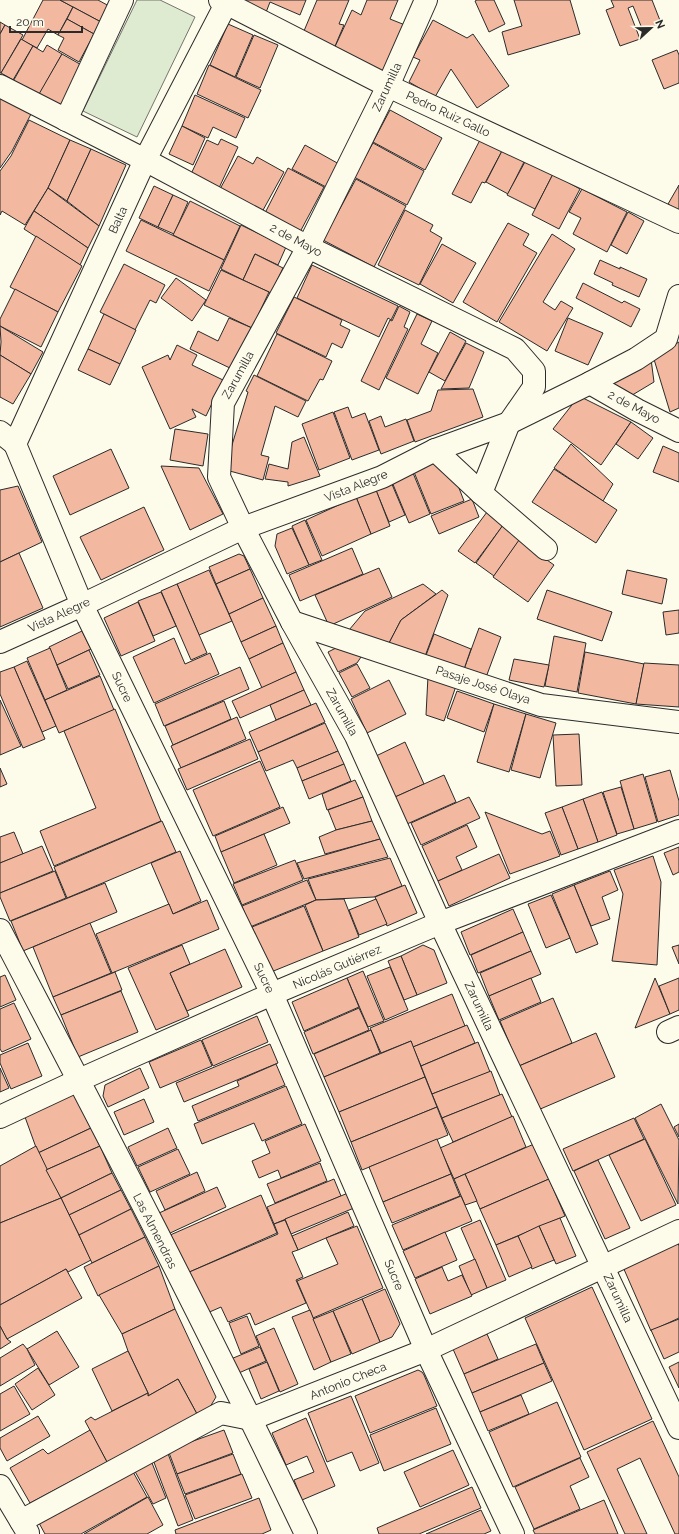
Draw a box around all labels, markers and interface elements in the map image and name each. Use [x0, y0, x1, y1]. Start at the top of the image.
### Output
scale bar [10, 8, 82, 34]
north arrow [631, 8, 671, 48]
text: 20 m [16, 15, 44, 29]
text: N [652, 18, 667, 31]
street label: Zarumilla [370, 60, 404, 114]
street label: Pedro Ruiz Gallo [404, 88, 492, 140]
street label: Balta [106, 204, 130, 236]
street label: 2 de Mayo [267, 220, 325, 260]
street label: Zarumilla [219, 349, 257, 401]
street label: 2 de Mayo [605, 387, 663, 427]
street label: Vista Alegre [322, 467, 390, 505]
street label: Vista Alegre [26, 595, 92, 635]
street label: Pasaje José Olaya [434, 663, 532, 707]
street label: Sucre [109, 670, 135, 704]
street label: Zarumilla [323, 686, 361, 738]
street label: Nicolás Gutiérrez [291, 942, 383, 992]
street label: Sucre [251, 961, 277, 995]
street label: Zarumilla [462, 979, 496, 1033]
street label: Las Almendras [130, 1191, 180, 1271]
street label: Sucre [381, 1258, 407, 1292]
street label: Zarumilla [601, 1271, 635, 1325]
street label: Antonio Checa [308, 1359, 388, 1403]

